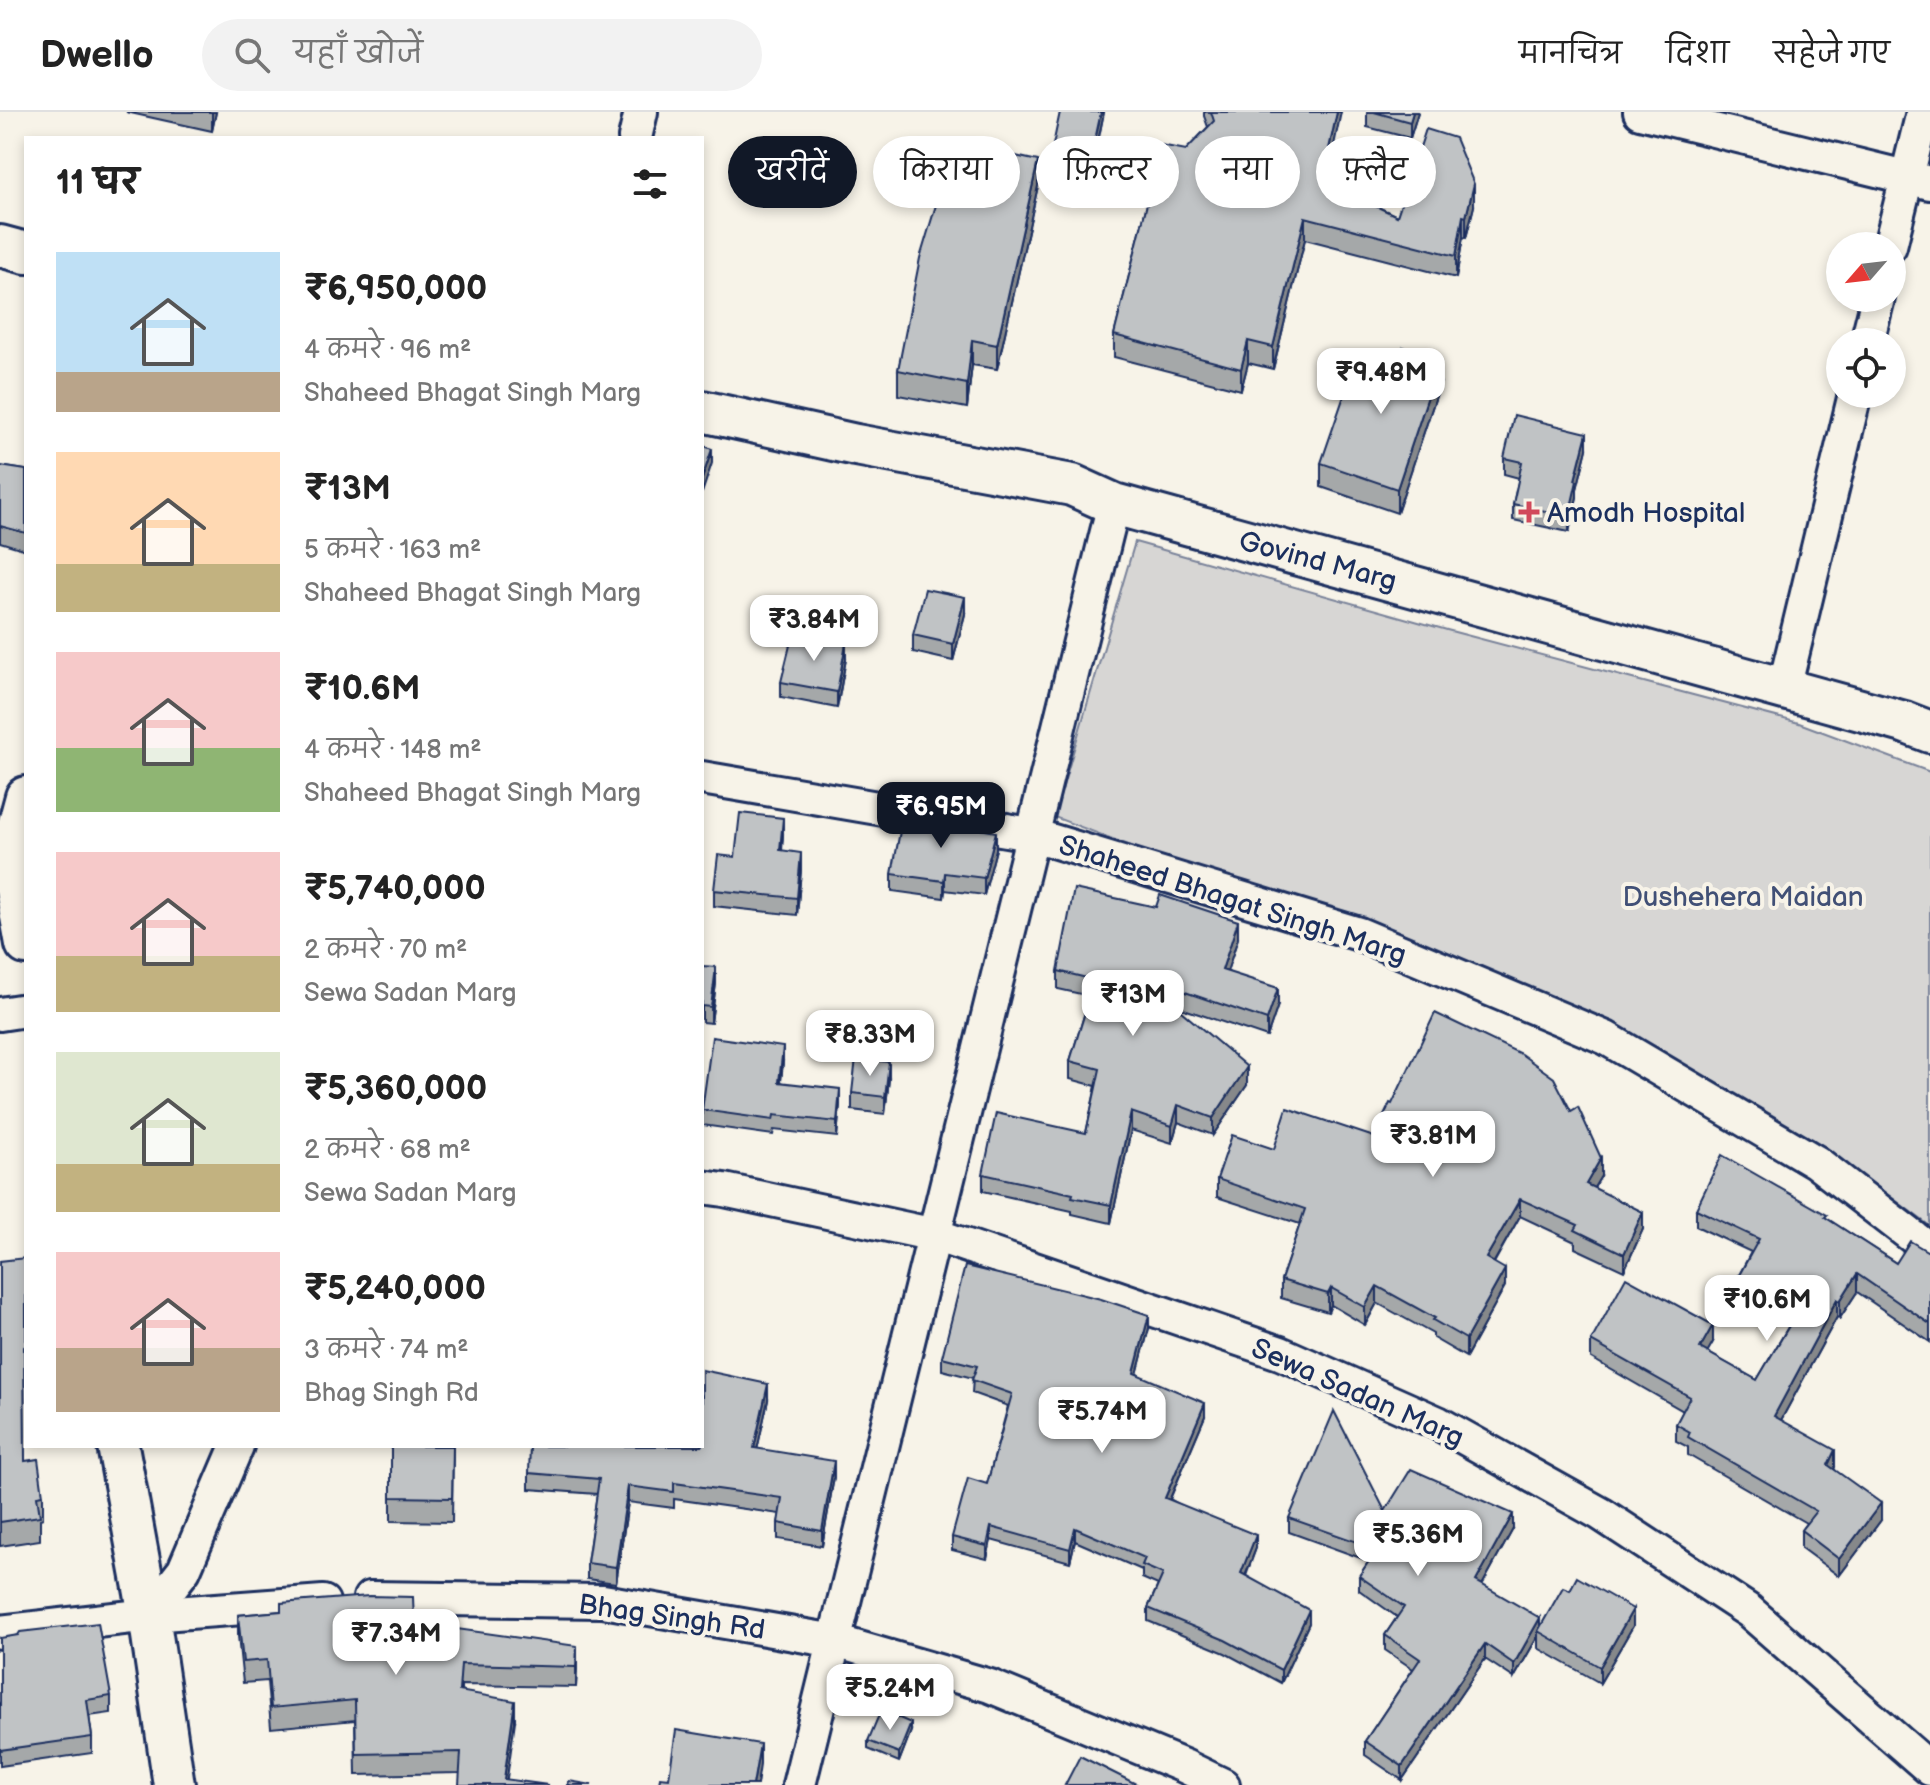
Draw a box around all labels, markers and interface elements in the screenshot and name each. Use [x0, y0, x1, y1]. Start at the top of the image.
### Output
search box [202, 19, 762, 91]
text: Dwello [40, 33, 154, 78]
icon: search [230, 33, 274, 77]
text: यहाँ खोजें [294, 36, 423, 72]
text: मानचित्र [1519, 38, 1622, 71]
text: दिशा [1666, 38, 1729, 71]
text: सहेजे गए [1773, 38, 1890, 71]
chip: खरीदें [728, 136, 857, 208]
chip: किराया [873, 136, 1020, 208]
chip: फ़िल्टर [1036, 136, 1179, 208]
chip: नया [1195, 136, 1300, 208]
chip: फ़्लैट [1316, 136, 1436, 208]
text: 11 घर [56, 162, 139, 203]
icon: filters [628, 162, 672, 206]
north arrow [1826, 232, 1906, 312]
map controls [1826, 232, 1906, 408]
text: ₹6,950,000 [304, 268, 487, 309]
icon: home [120, 284, 216, 380]
button: locate [1826, 328, 1906, 408]
text: 4 कमरे · 96 m² [304, 335, 471, 366]
pin: ₹9.48M [1316, 348, 1446, 416]
text: ₹9.48M [1335, 358, 1427, 389]
text: Shaheed Bhagat Singh Marg [304, 378, 641, 409]
text: ₹13M [304, 468, 391, 509]
icon: home [120, 484, 216, 580]
place label: Amodh Hospital [1547, 497, 1745, 530]
marker: Amodh Hospital [1518, 501, 1540, 523]
street label: Govind Marg [1235, 525, 1400, 598]
text: 5 कमरे · 163 m² [304, 535, 481, 566]
text: Shaheed Bhagat Singh Marg [304, 578, 641, 609]
pin: ₹3.84M [749, 595, 879, 663]
text: ₹3.84M [768, 605, 860, 636]
text: ₹10.6M [304, 668, 420, 709]
icon: home [120, 684, 216, 780]
text: 4 कमरे · 148 m² [304, 735, 481, 766]
text: Shaheed Bhagat Singh Marg [304, 778, 641, 809]
pin: ₹6.95M [876, 782, 1006, 850]
text: ₹6.95M [895, 792, 987, 823]
street label: Shaheed Bhagat Singh Marg [1055, 829, 1410, 972]
text: ₹5,740,000 [304, 868, 486, 909]
park label: Dushehera Maidan [1622, 881, 1864, 914]
icon: home [120, 884, 216, 980]
text: 2 कमरे · 70 m² [304, 935, 467, 966]
pin: ₹13M [1086, 970, 1180, 1038]
text: Sewa Sadan Marg [304, 978, 516, 1009]
text: ₹13M [1100, 980, 1166, 1011]
pin: ₹8.33M [805, 1010, 935, 1078]
text: ₹8.33M [824, 1020, 916, 1051]
text: ₹5,360,000 [304, 1068, 487, 1109]
icon: home [120, 1084, 216, 1180]
pin: ₹3.81M [1368, 1111, 1498, 1179]
text: ₹3.81M [1389, 1121, 1477, 1152]
text: 2 कमरे · 68 m² [304, 1135, 471, 1166]
text: Sewa Sadan Marg [304, 1178, 516, 1209]
text: ₹5,240,000 [304, 1268, 486, 1309]
pin: ₹10.6M [1702, 1275, 1832, 1343]
icon: home [120, 1284, 216, 1380]
text: ₹10.6M [1723, 1285, 1811, 1316]
street label: Sewa Sadan Marg [1246, 1332, 1469, 1455]
text: 3 कमरे · 74 m² [304, 1335, 468, 1366]
text: Bhag Singh Rd [304, 1378, 479, 1409]
pin: ₹5.74M [1037, 1387, 1167, 1455]
text: ₹5.74M [1057, 1397, 1147, 1428]
pin: ₹5.36M [1353, 1510, 1483, 1578]
text: ₹5.36M [1372, 1520, 1464, 1551]
street label: Bhag Singh Rd [576, 1588, 767, 1647]
pin: ₹7.34M [331, 1609, 461, 1677]
text: ₹7.34M [351, 1619, 441, 1650]
pin: ₹5.24M [825, 1664, 955, 1732]
text: ₹5.24M [845, 1674, 935, 1705]

